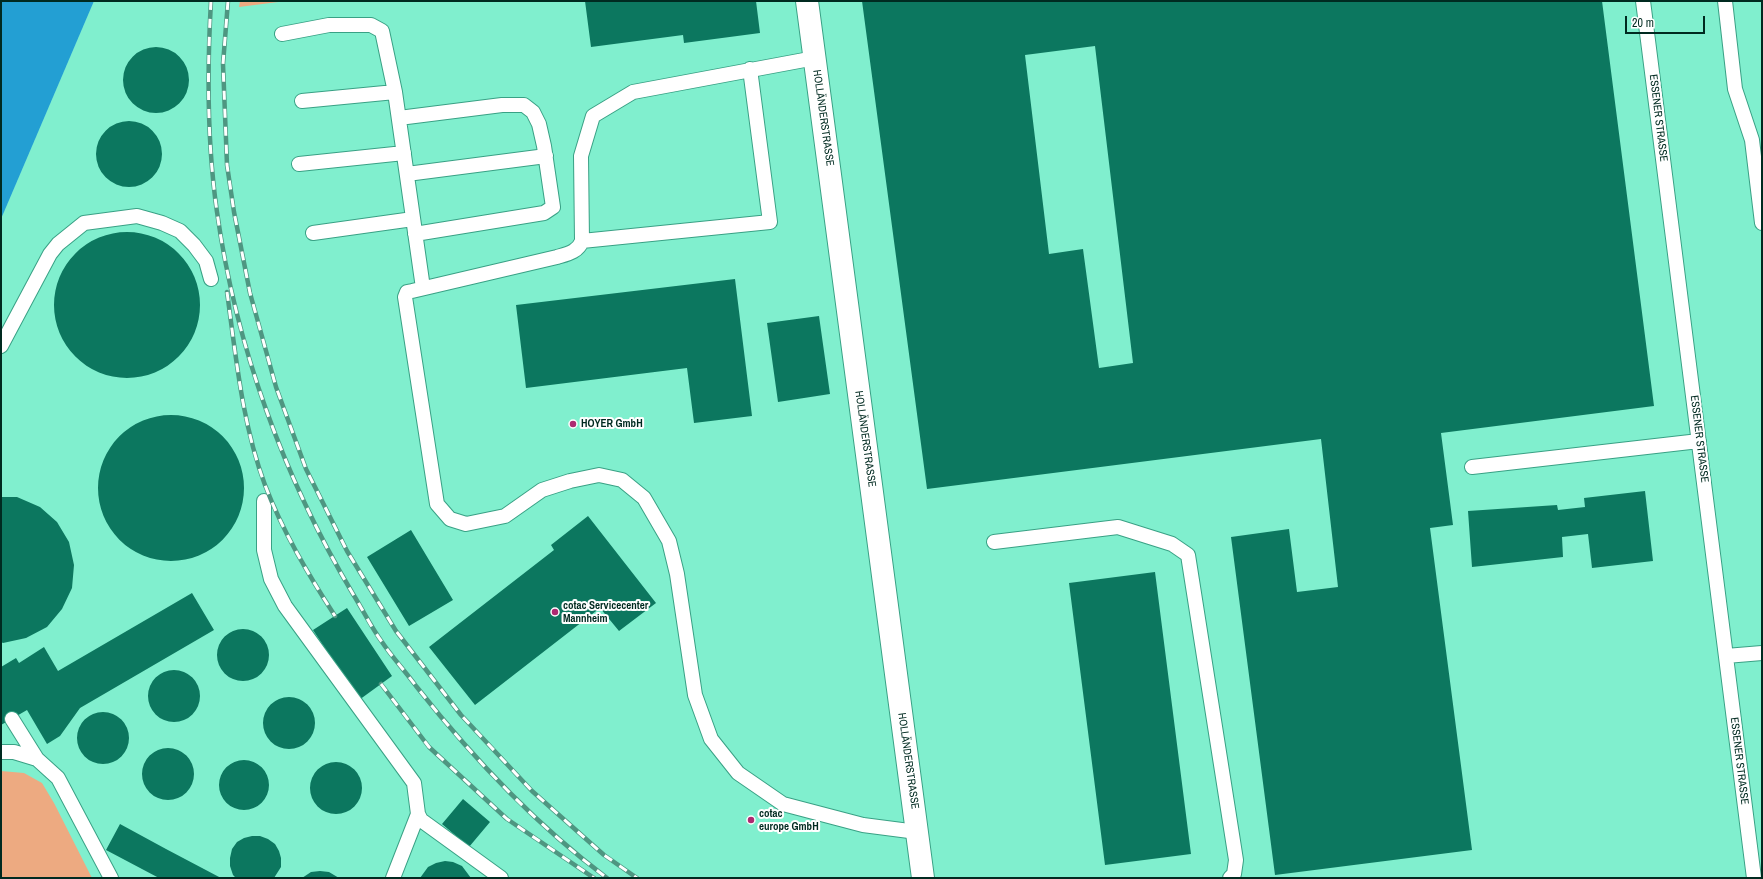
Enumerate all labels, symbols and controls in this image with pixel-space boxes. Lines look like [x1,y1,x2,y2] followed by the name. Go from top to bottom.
[1627,8,1707,34] scale bar
[1632,15,1654,31] text: 20 m
[810,69,836,167] street label: HOLLÄNDERSTRASSE
[1646,74,1670,162] street label: ESSENER STRASSE
[852,390,878,488] street label: HOLLÄNDERSTRASSE
[1687,395,1711,483] street label: ESSENER STRASSE
[581,417,643,431] place label: HOYER GmbH
[568,419,578,429] marker: HOYER GmbH
[563,599,648,625] place label: cotac Servicecenter Mannheim
[550,607,560,617] marker: cotac Servicecenter Mannheim
[895,712,921,810] street label: HOLLÄNDERSTRASSE
[1727,717,1751,805] street label: ESSENER STRASSE
[759,807,819,833] place label: cotac europe GmbH
[746,815,756,825] marker: cotac europe GmbH

